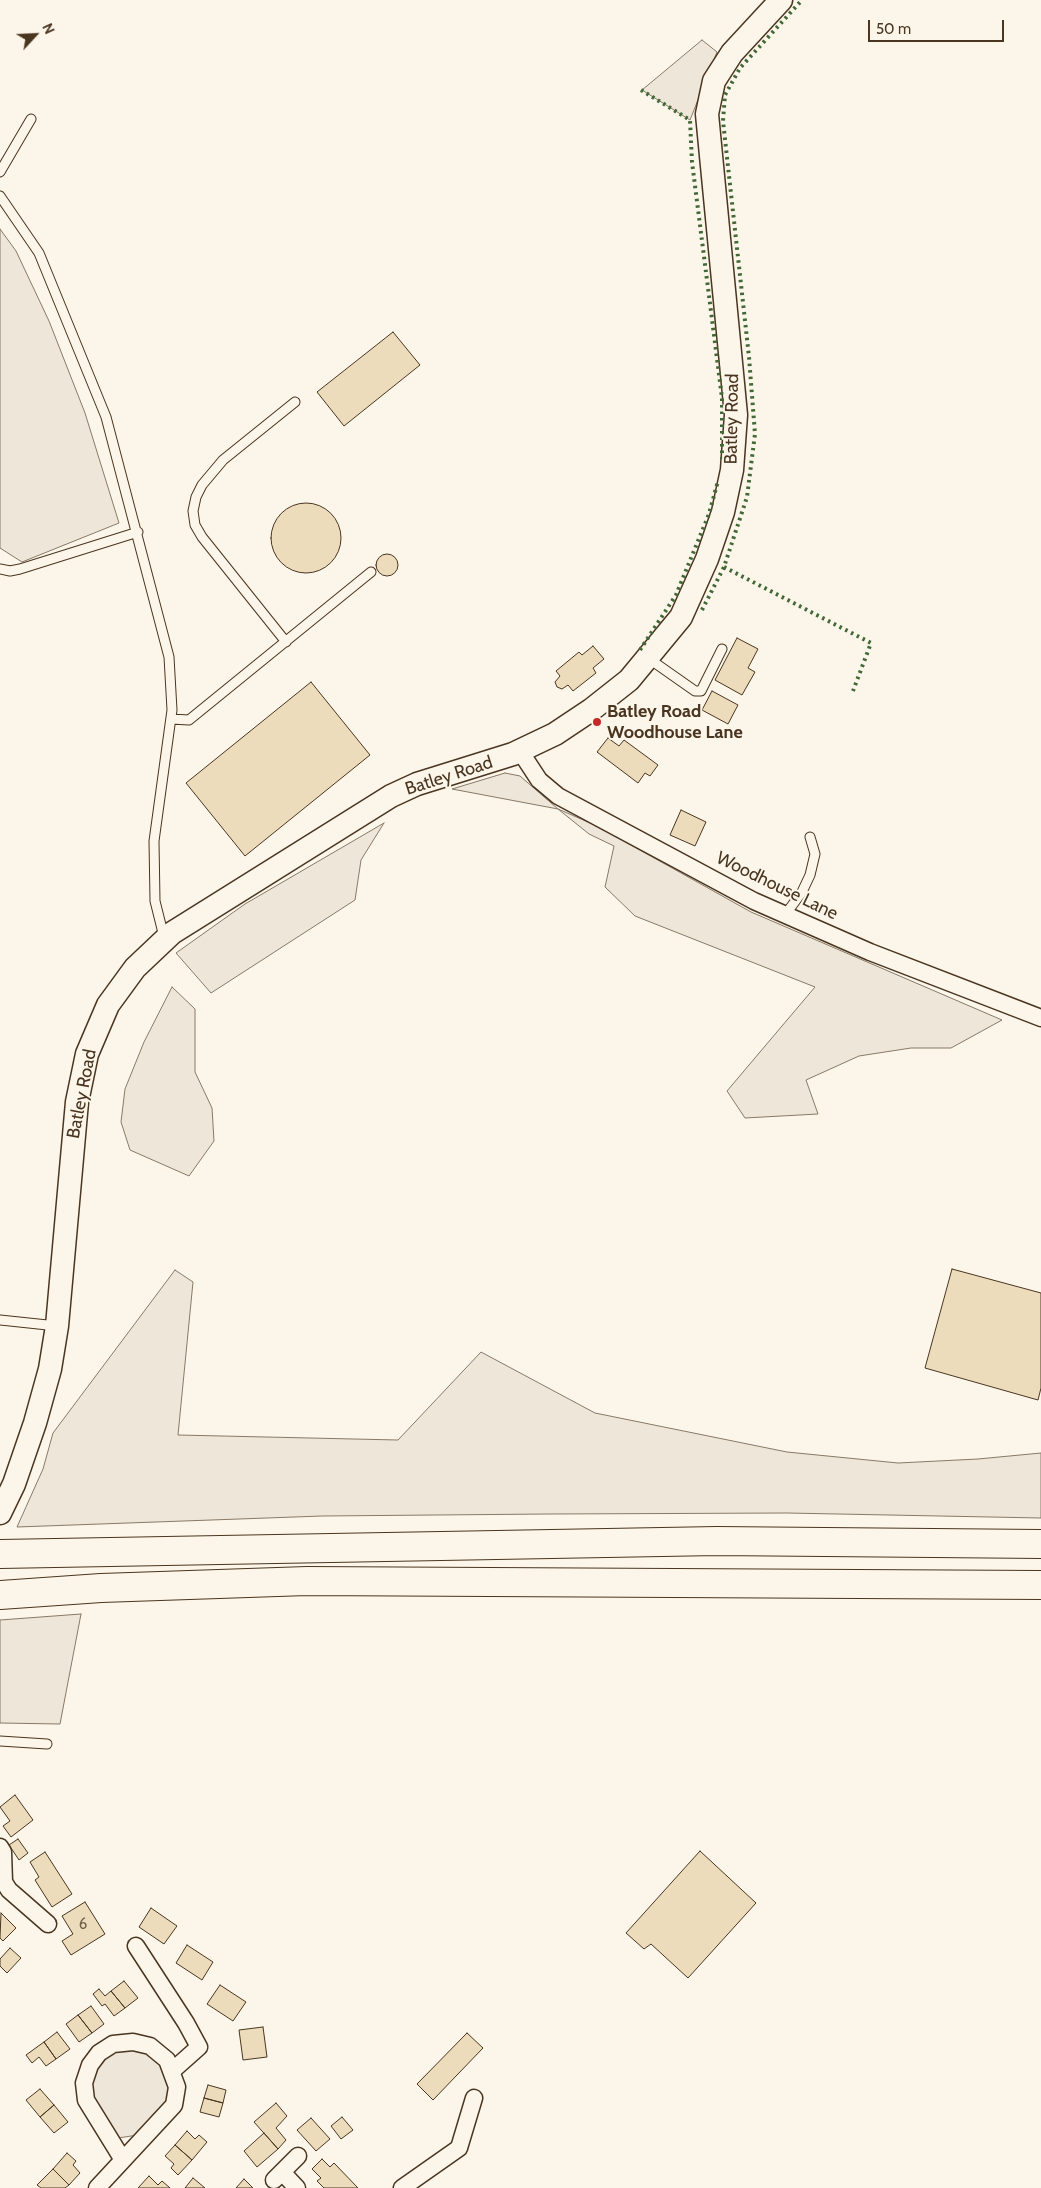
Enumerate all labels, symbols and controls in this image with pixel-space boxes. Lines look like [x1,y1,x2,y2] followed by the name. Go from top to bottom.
[10,10,60,60] north arrow
[871,10,1007,42] scale bar
[38,20,59,37] text: N
[876,20,911,38] text: 50 m
[720,373,744,465] street label: Batley Road
[607,701,743,744] place label: Batley Road Woodhouse Lane
[591,716,603,728] marker: Batley Road Woodhouse Lane
[403,752,495,800] street label: Batley Road
[713,847,841,925] street label: Woodhouse Lane
[63,1047,101,1141] street label: Batley Road
[79,1916,87,1934] house number: 6

